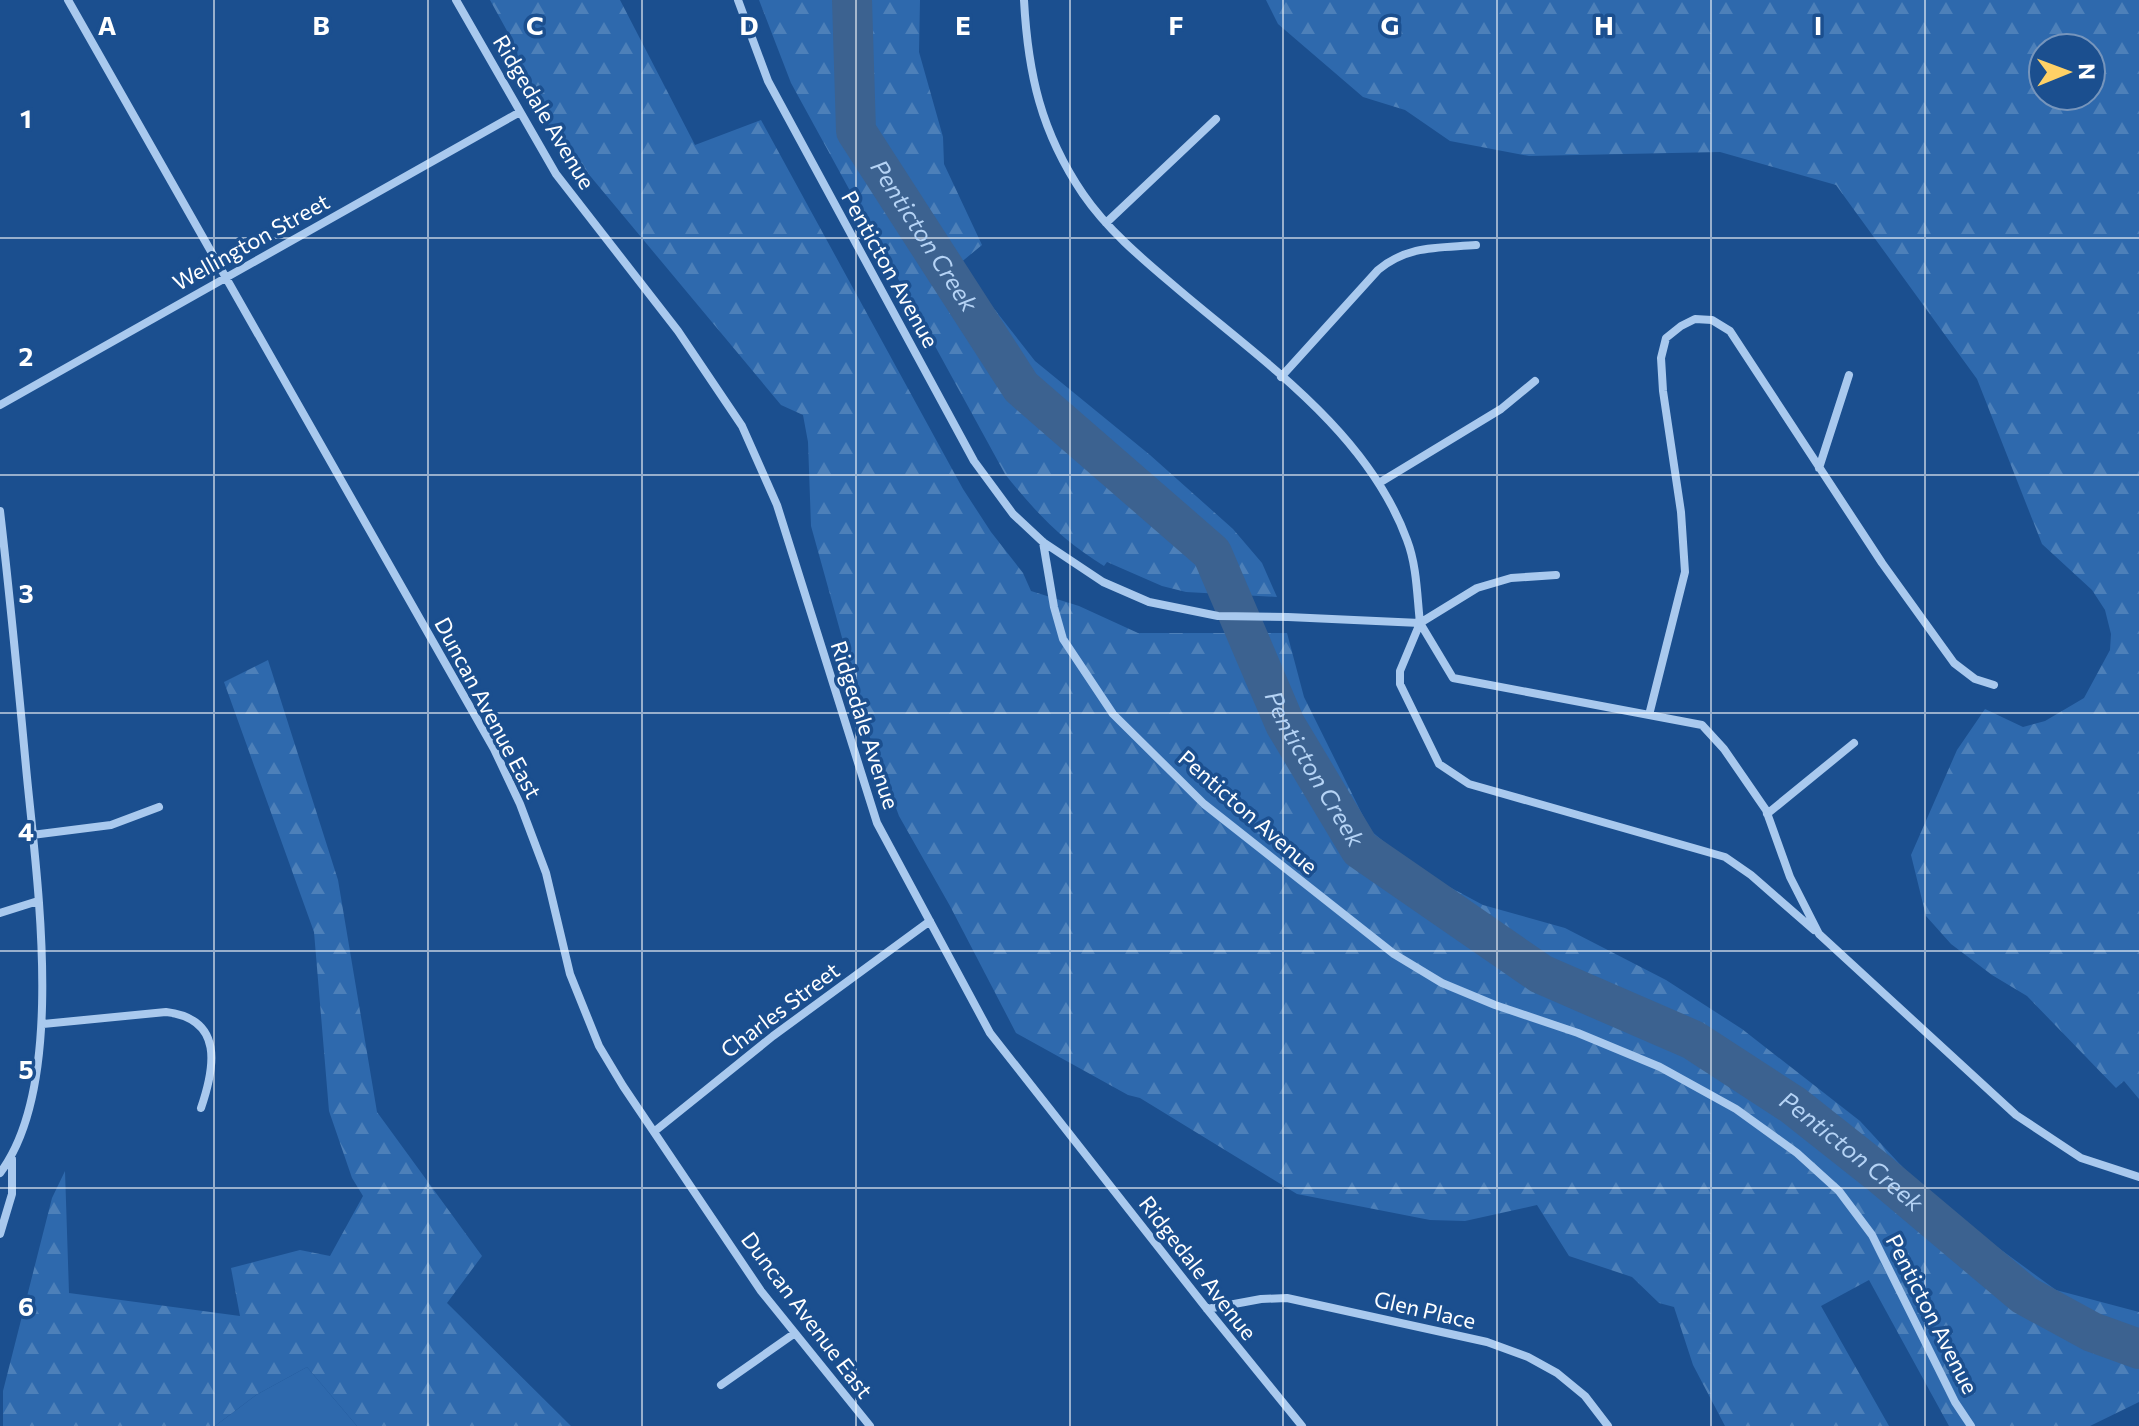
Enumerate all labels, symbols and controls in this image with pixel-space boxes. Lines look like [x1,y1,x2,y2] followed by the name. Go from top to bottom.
[98,9,117,40] text: A
[312,9,330,40] text: B
[526,9,544,40] text: C
[739,9,759,40] text: D
[955,9,971,40] text: E
[1168,9,1184,40] text: F
[1381,9,1399,40] text: G
[1594,9,1614,40] text: H
[1814,9,1822,40] text: I
[488,30,601,194] street label: Ridgedale Avenue
[2027,32,2107,112] north arrow
[2074,63,2101,80] text: N
[20,102,32,133] text: 1
[865,154,985,318] water label: Penticton Creek
[836,186,945,352] street label: Penticton Avenue
[168,187,334,296] street label: Wellington Street
[19,340,33,371] text: 2
[18,577,34,608] text: 3
[429,613,548,803] street label: Duncan Avenue East
[826,637,905,812] street label: Ridgedale Avenue
[1260,686,1372,853] water label: Penticton Creek
[1173,744,1323,879] street label: Penticton Avenue
[18,815,34,846] text: 4
[715,956,844,1063] street label: Charles Street
[18,1053,34,1084] text: 5
[1775,1084,1930,1218] water label: Penticton Creek
[1134,1190,1263,1345] street label: Ridgedale Avenue
[736,1226,879,1403] street label: Duncan Avenue East
[1881,1230,1984,1398] street label: Penticton Avenue
[1372,1285,1479,1334] street label: Glen Place
[18,1290,34,1321] text: 6

